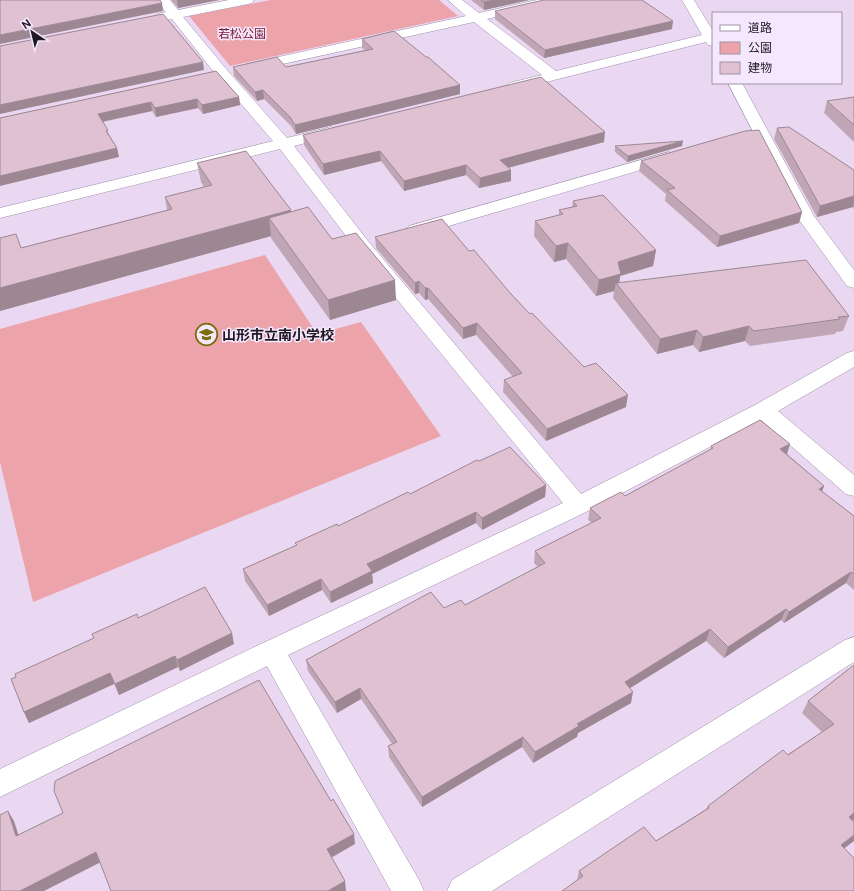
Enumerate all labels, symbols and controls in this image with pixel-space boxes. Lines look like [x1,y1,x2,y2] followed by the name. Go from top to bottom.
[12,12,52,52] north arrow
[712,12,842,84] legend
[19,16,34,32] text: N
[748,20,772,36] text: 道路
[218,26,266,42] park label: 若松公園
[748,40,772,56] text: 公園
[748,60,772,76] text: 建物
[194,322,220,348] school or university icon: 山形市立南小学校
[222,326,334,344] place label: 山形市立南小学校

